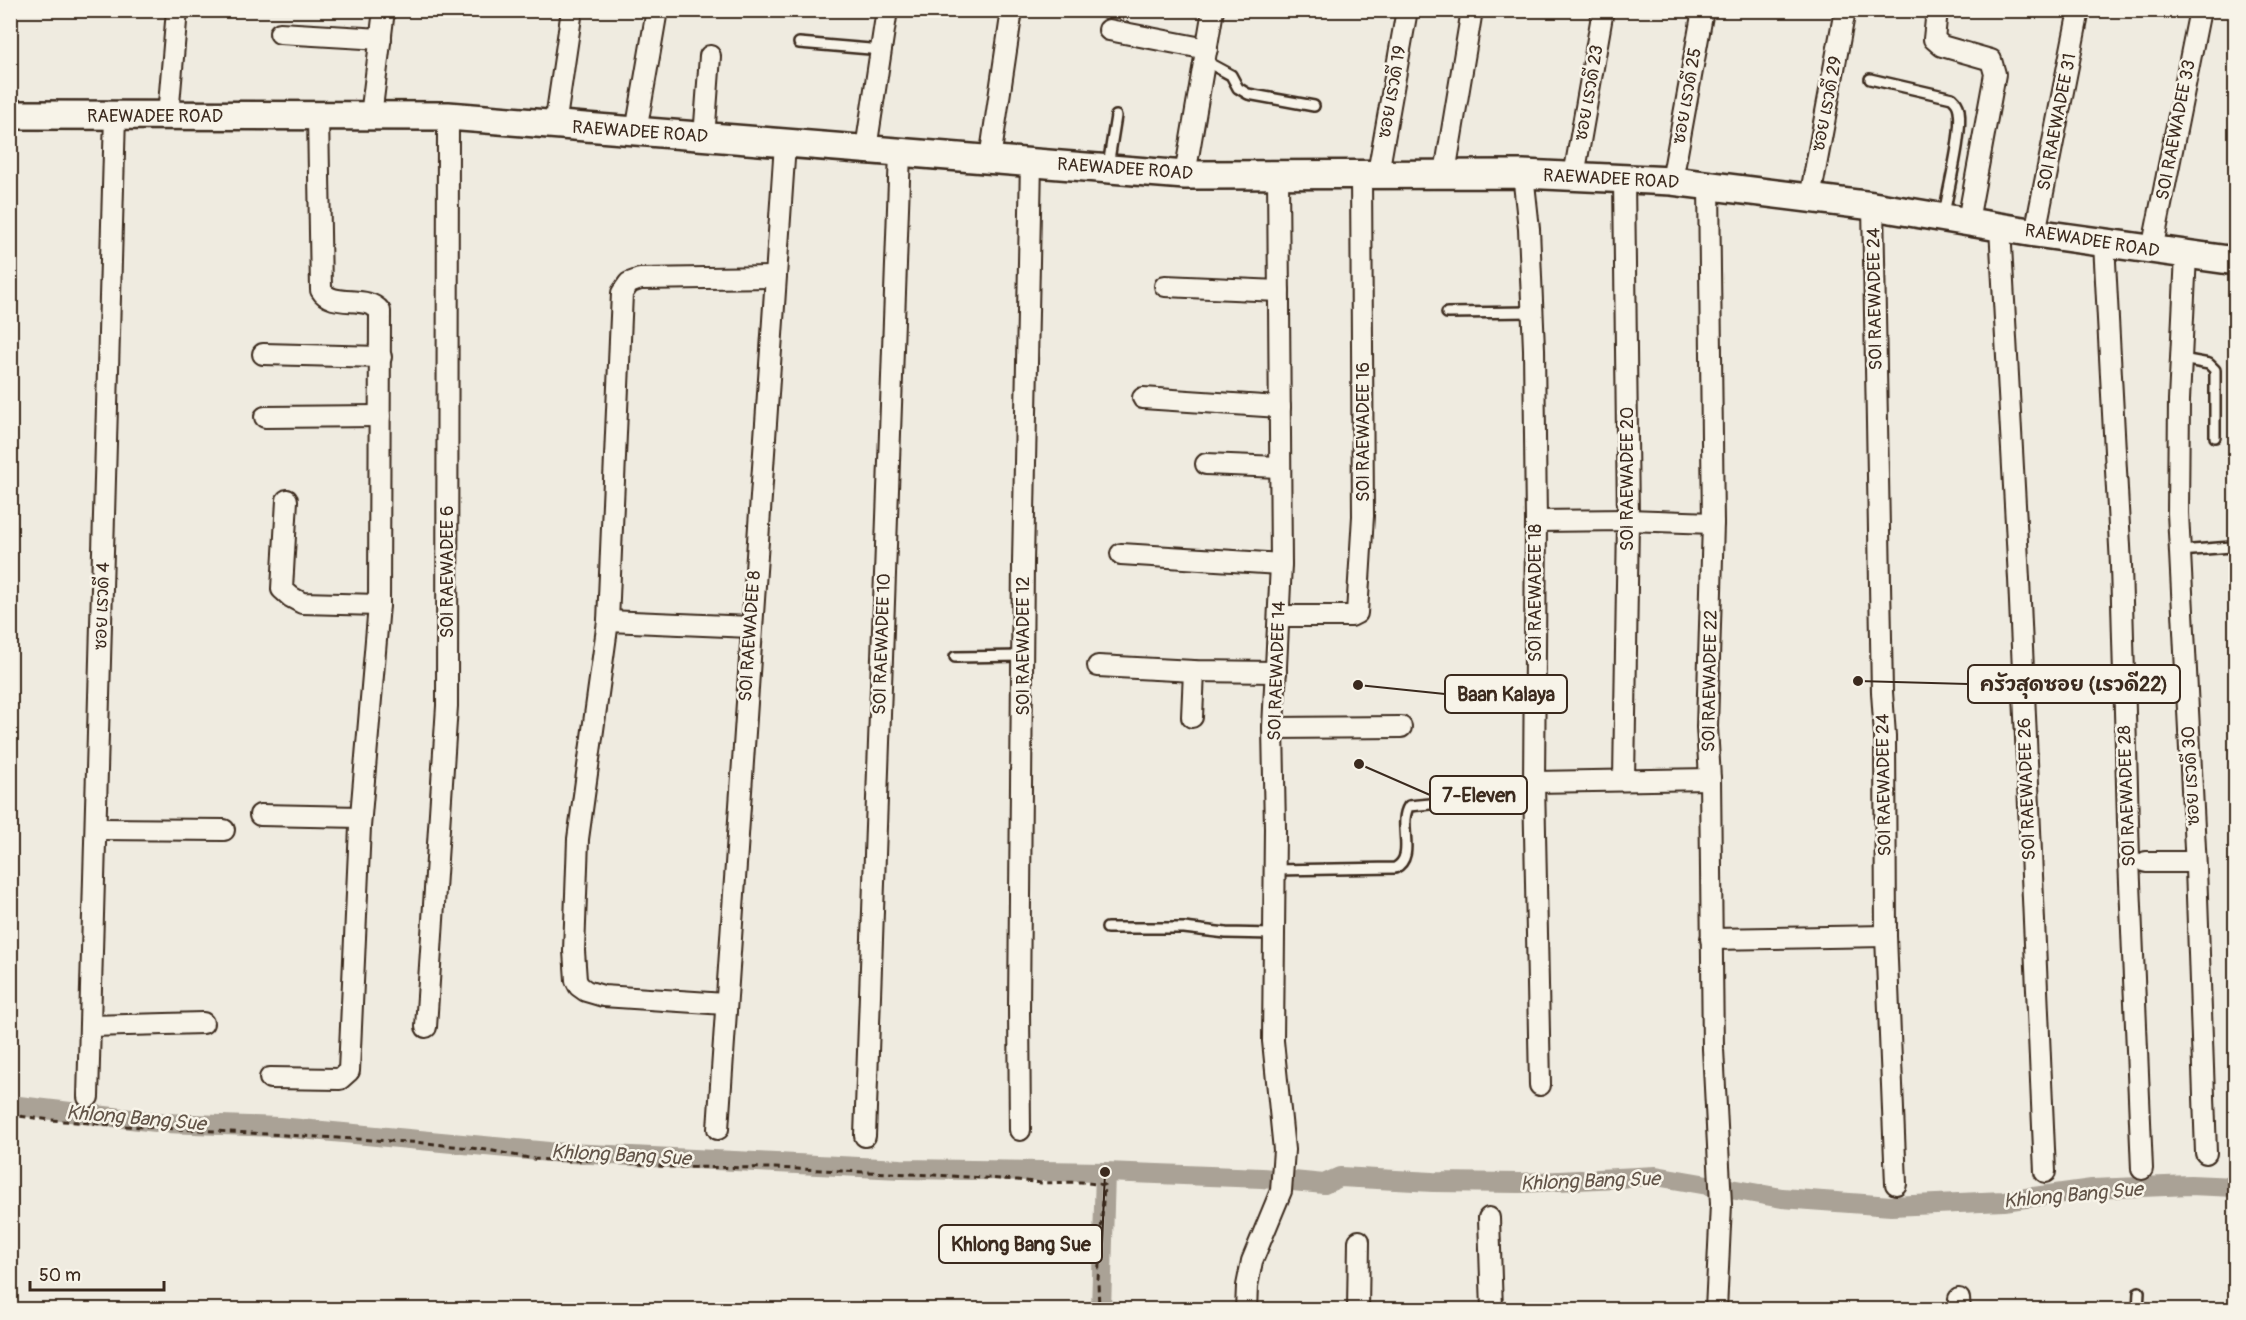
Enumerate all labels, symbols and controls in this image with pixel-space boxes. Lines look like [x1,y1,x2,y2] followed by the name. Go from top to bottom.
[1568,43,1609,143] street label: ซอย เรวดี 23
[1372,44,1411,140] street label: ซอย เรวดี 19
[1666,46,1707,146] street label: ซอย เรวดี 25
[2032,51,2082,193] street label: SOI RAEWADEE 31
[1805,54,1848,154] street label: ซอย เรวดี 29
[2151,58,2201,202] street label: SOI RAEWADEE 33
[87,105,223,128] street label: RAEWADEE ROAD
[571,116,709,148] street label: RAEWADEE ROAD
[1056,153,1194,185] street label: RAEWADEE ROAD
[1542,164,1680,194] street label: RAEWADEE ROAD
[2023,219,2161,263] street label: RAEWADEE ROAD
[1862,227,1888,371] street label: SOI RAEWADEE 24
[1352,362,1375,502] street label: SOI RAEWADEE 16
[1616,407,1639,551] street label: SOI RAEWADEE 20
[436,506,459,638] street label: SOI RAEWADEE 6
[1524,524,1547,662] street label: SOI RAEWADEE 18
[88,561,115,650] street label: ซอย เรวดี 4
[734,570,766,702] street label: SOI RAEWADEE 8
[868,573,896,715] street label: SOI RAEWADEE 10
[1012,576,1035,716] street label: SOI RAEWADEE 12
[1263,600,1291,741] street label: SOI RAEWADEE 14
[1697,610,1723,752] street label: SOI RAEWADEE 22
[1968,665,2180,703] callout: ครัวสุดซอย (เรวดี22)
[1980,671,2168,699] text: ครัวสุดซอย (เรวดี22)
[1445,675,1567,713] callout: Baan Kalaya
[1457,682,1555,707] text: Baan Kalaya
[1871,713,1897,857] street label: SOI RAEWADEE 24
[2013,717,2041,861] street label: SOI RAEWADEE 26
[2113,725,2141,867] street label: SOI RAEWADEE 28
[2176,726,2205,827] street label: ซอย เรวดี 30
[1430,776,1527,814] callout: 7-Eleven
[1442,783,1516,808] text: 7-Eleven
[65,1099,209,1137] water label: Khlong Bang Sue
[551,1139,694,1171] water label: Khlong Bang Sue
[1520,1166,1662,1196] water label: Khlong Bang Sue
[2002,1176,2146,1214] water label: Khlong Bang Sue
[939,1225,1102,1263] callout: Khlong Bang Sue
[951,1232,1092,1257] text: Khlong Bang Sue
[30,1254,164,1292] scale bar
[39,1264,81,1287] text: 50 m

